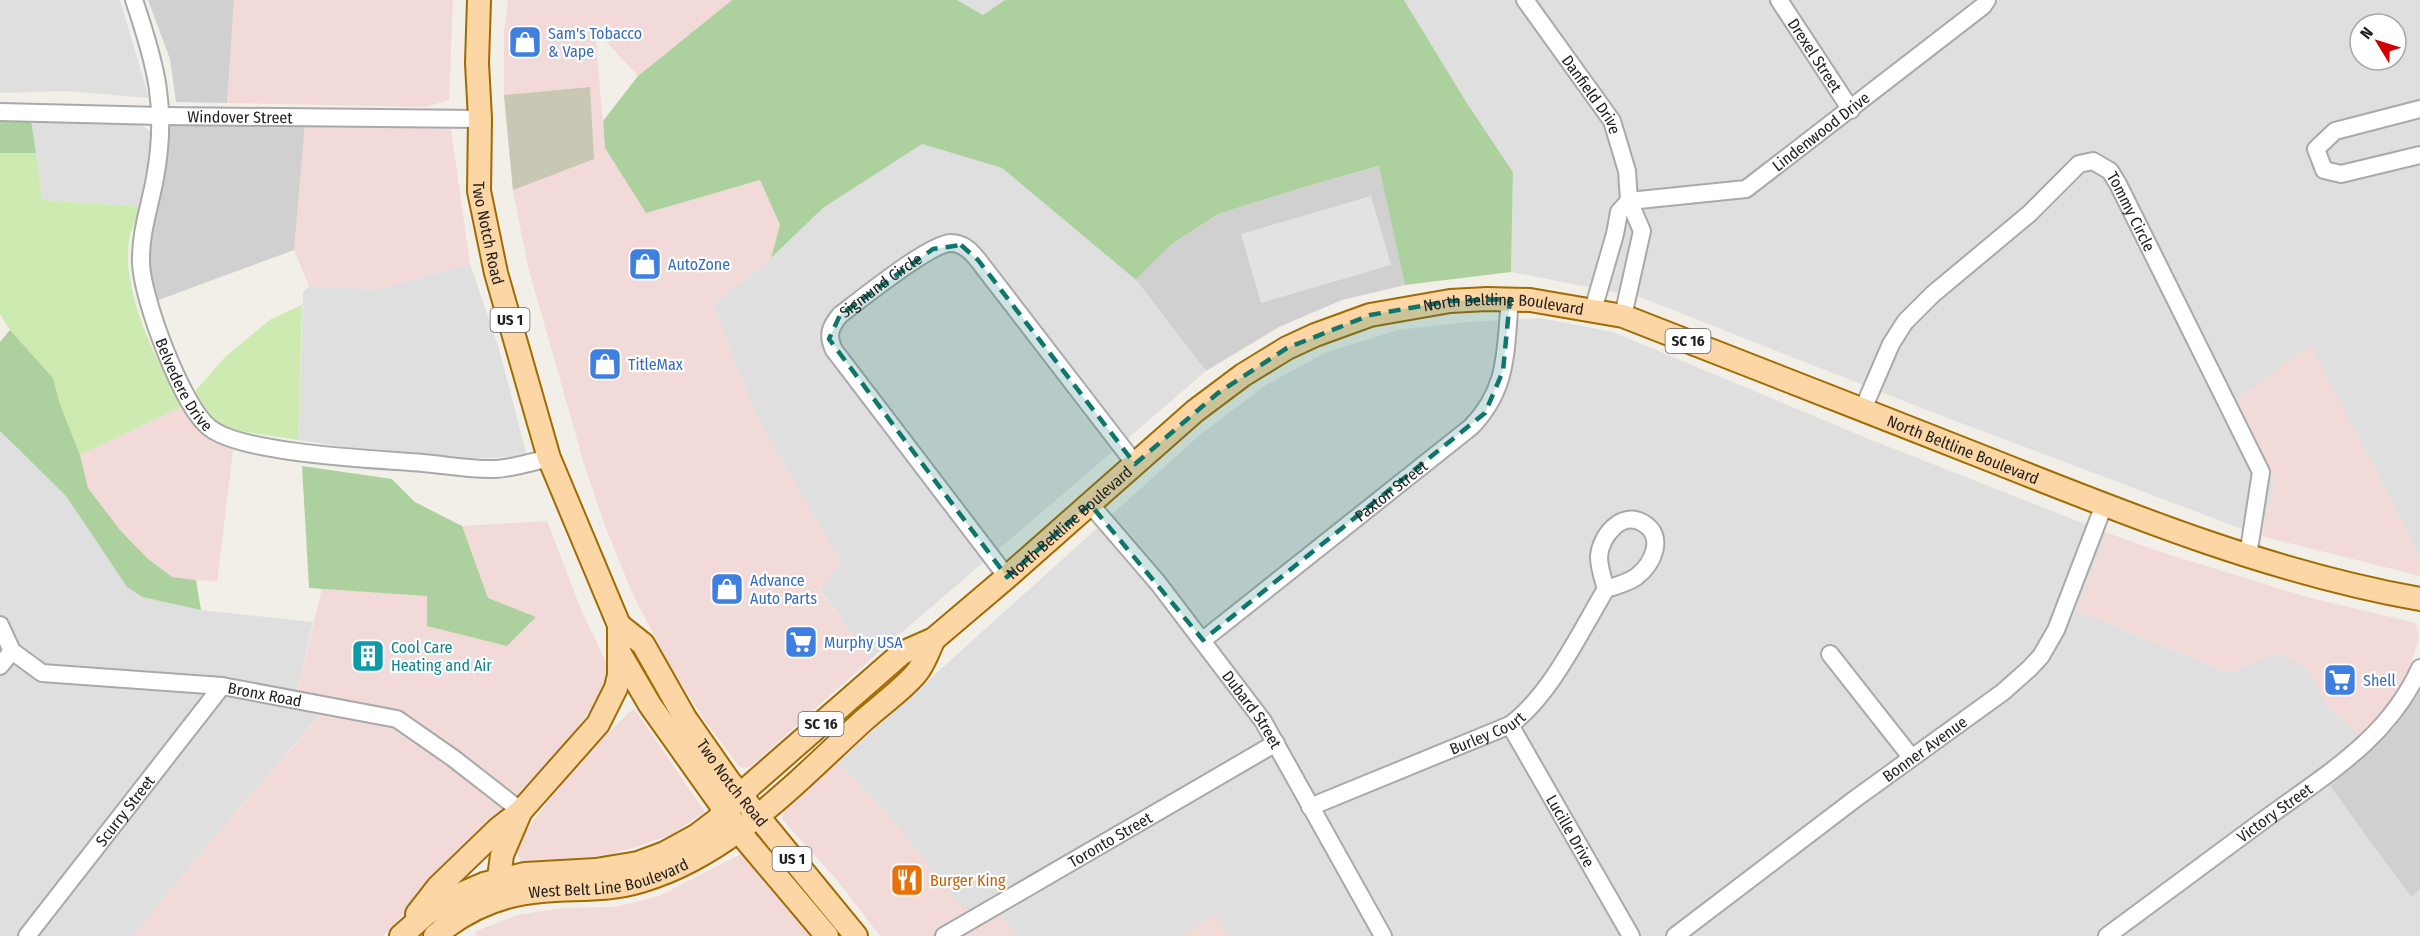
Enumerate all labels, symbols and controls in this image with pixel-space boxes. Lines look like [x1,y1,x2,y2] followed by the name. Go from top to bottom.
[2348,12,2408,72] north arrow
[1784,15,1847,96] street label: Drexel Street
[2356,23,2377,43] text: N
[507,24,543,60] shop icon: Sam's Tobacco & Vape
[548,24,642,61] place label: Sam's Tobacco & Vape
[1558,51,1625,136] street label: Danfield Drive
[1768,88,1873,175] street label: Lindenwood Drive
[187,107,293,127] street label: Windover Street
[2103,168,2159,254] street label: Tommy Circle
[469,181,508,287] street label: Two Notch Road
[627,246,663,282] shop icon: AutoZone
[836,248,925,322] street label: Sigmund Circle
[668,255,730,274] place label: AutoZone
[1422,289,1585,319] street label: North Beltline Boulevard
[490,308,530,332] road number: US 1
[1666,329,1710,353] road number: SC 16
[152,335,217,435] street label: Belvedere Drive
[587,346,623,382] shop icon: TitleMax
[628,355,683,374] place label: TitleMax
[1884,411,2042,488] street label: North Beltline Boulevard
[1351,456,1432,525] street label: Paxton Street
[1002,462,1136,583] street label: North Beltline Boulevard
[709,571,745,607] shop icon: Advance Auto Parts
[750,571,817,608] place label: Advance Auto Parts
[783,624,819,660] supermarket icon: Murphy USA
[824,633,903,652] place label: Murphy USA
[350,638,386,674] building icon: Cool Care Heating and Air
[391,638,492,675] place label: Cool Care Heating and Air
[2322,662,2358,698] supermarket icon: Shell
[1218,667,1286,752] street label: Dubard Street
[2363,671,2396,690] place label: Shell
[226,678,303,710] street label: Bronx Road
[1447,707,1529,758] street label: Burley Court
[798,712,844,736] road number: SC 16
[1879,712,1970,786] street label: Bonner Avenue
[693,735,772,830] street label: Two Notch Road
[91,771,159,850] street label: Scurry Street
[2233,779,2316,846] street label: Victory Street
[1543,791,1599,870] street label: Lucille Drive
[1065,807,1156,871] street label: Toronto Street
[772,847,812,871] road number: US 1
[528,854,691,902] street label: West Belt Line Boulevard
[889,862,925,898] restaurant icon: Burger King
[930,871,1006,890] place label: Burger King

